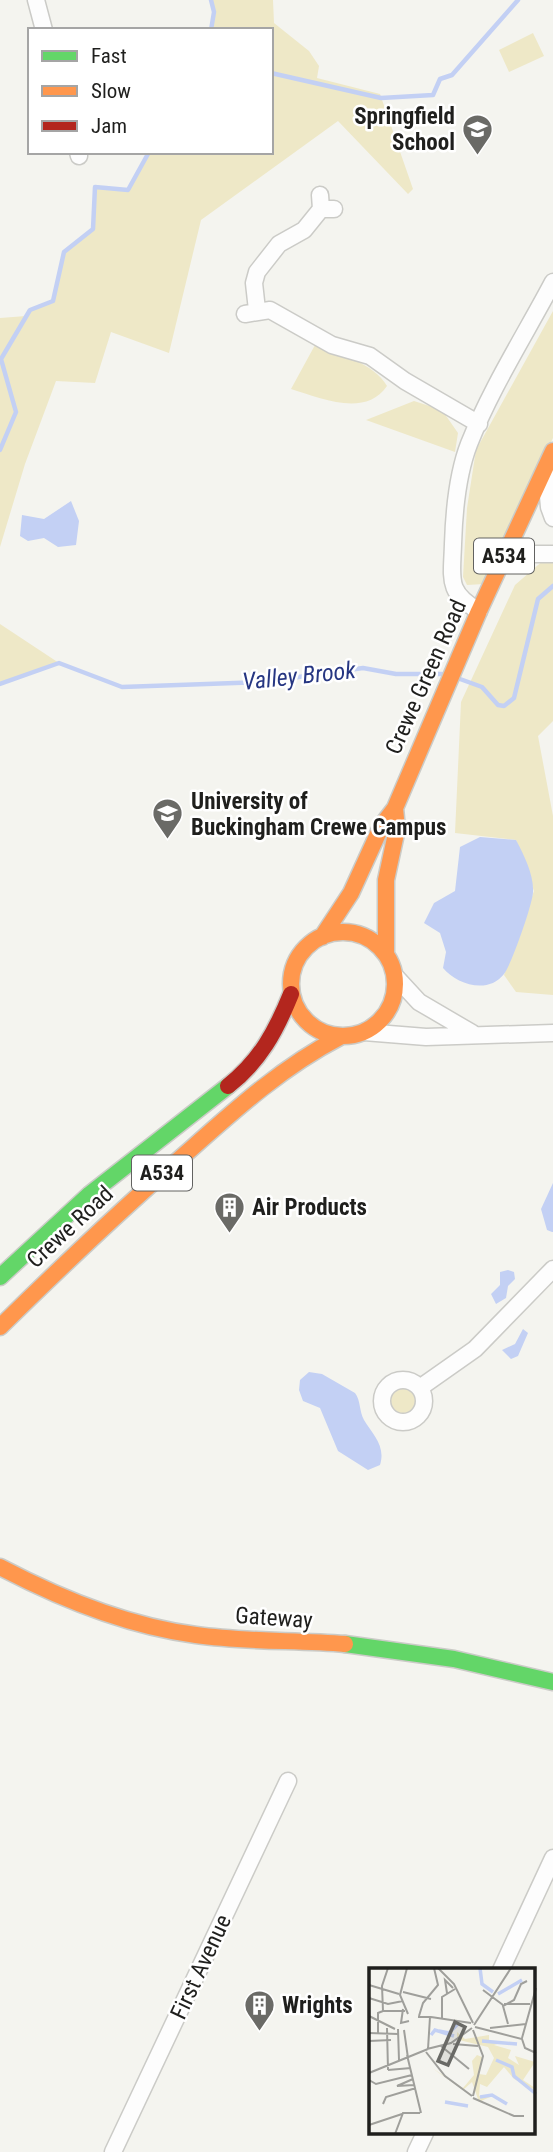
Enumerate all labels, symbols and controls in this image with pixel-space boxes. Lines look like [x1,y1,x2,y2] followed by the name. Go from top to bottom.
[28,28,273,154] legend
[91,44,127,68] text: Fast
[91,79,131,103] text: Slow
[354,103,455,156] place label: Springfield School
[461,112,495,156] school or university icon: Springfield School
[91,114,127,138] text: Jam
[474,538,534,574] road number: A534
[380,596,472,758] street label: Crewe Green Road
[241,656,358,696] water label: Valley Brook
[191,788,447,841] place label: University of Buckingham Crewe Campus
[151,797,185,841] school or university icon: University of Buckingham Crewe Campus
[132,1156,192,1190] road number: A534
[21,1180,119,1274] street label: Crewe Road
[212,1190,246,1234] building icon: Air Products
[252,1194,367,1221] place label: Air Products
[234,1602,314,1634] street label: Gateway
[165,1910,237,2024] street label: First Avenue
[369,1968,536,2134] inset map
[242,1988,276,2032] building icon: Wrights
[282,1992,353,2019] place label: Wrights

